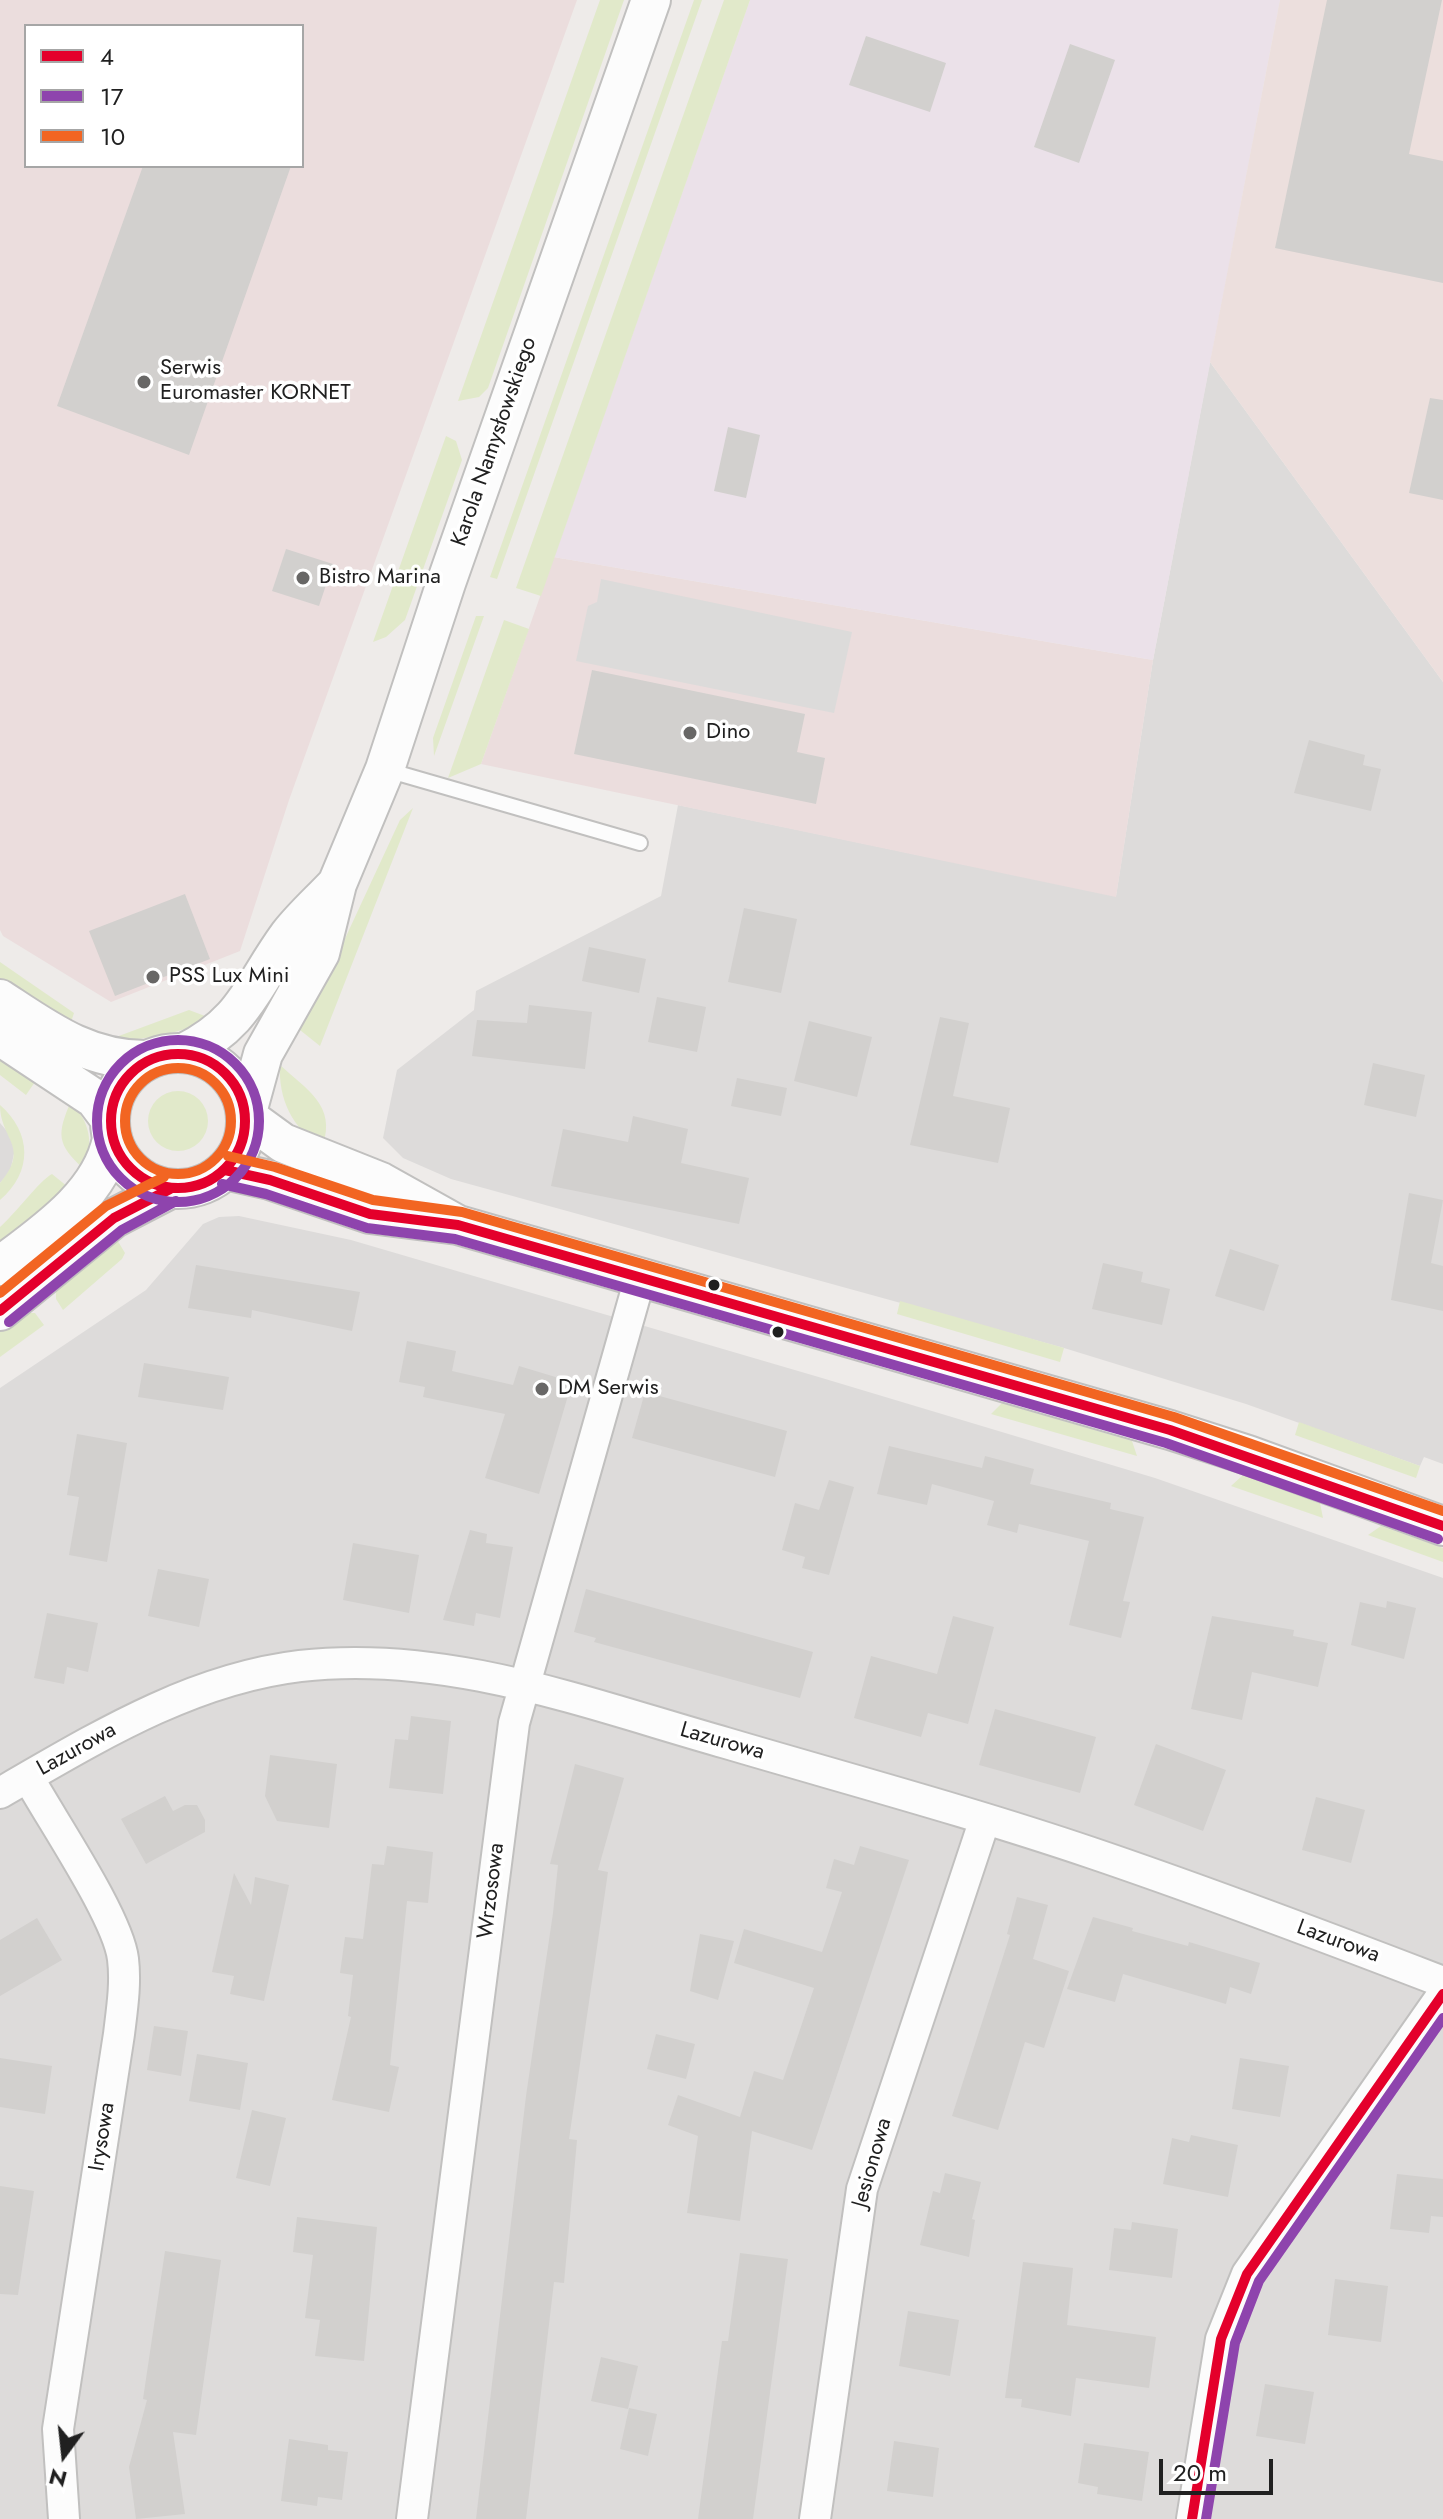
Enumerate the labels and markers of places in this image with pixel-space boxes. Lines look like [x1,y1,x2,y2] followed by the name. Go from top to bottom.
[160,356,351,408] place label: Serwis Euromaster KORNET
[135,373,153,391] marker: Serwis Euromaster KORNET
[319,565,441,591] place label: Bistro Marina
[294,569,312,587] marker: Bistro Marina
[706,720,750,746] place label: Dino
[681,724,699,742] marker: Dino
[169,964,289,990] place label: PSS Lux Mini
[144,968,162,986] marker: PSS Lux Mini
[706,1277,722,1293] unlabelled marker
[770,1324,786,1340] unlabelled marker
[558,1376,659,1402] place label: DM Serwis
[533,1380,551,1398] marker: DM Serwis

